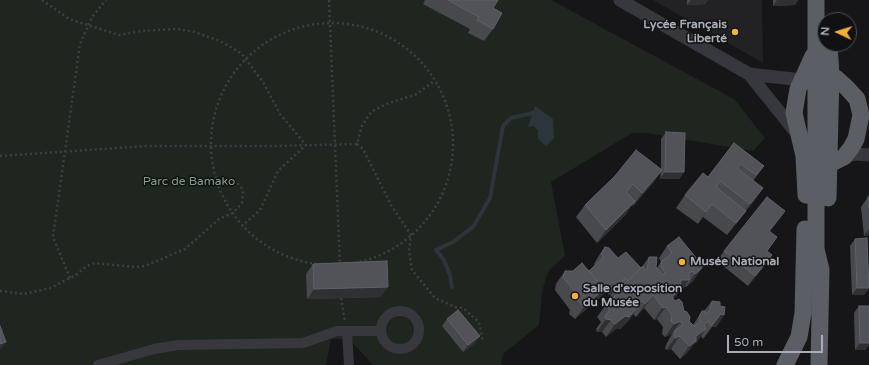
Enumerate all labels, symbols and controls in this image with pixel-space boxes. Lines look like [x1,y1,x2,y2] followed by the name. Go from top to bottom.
[817,12,857,52] north arrow
[643,18,727,46] place label: Lycée Français Liberté
[819,26,832,36] text: N
[730,27,740,37] marker: Lycée Français Liberté
[143,175,235,189] park label: Parc de Bamako
[690,255,779,269] place label: Musée National
[677,257,687,267] marker: Musée National
[583,282,682,310] place label: Salle d'exposition du Musée
[570,291,580,301] marker: Salle d'exposition du Musée
[729,327,825,353] scale bar
[734,335,763,349] text: 50 m

